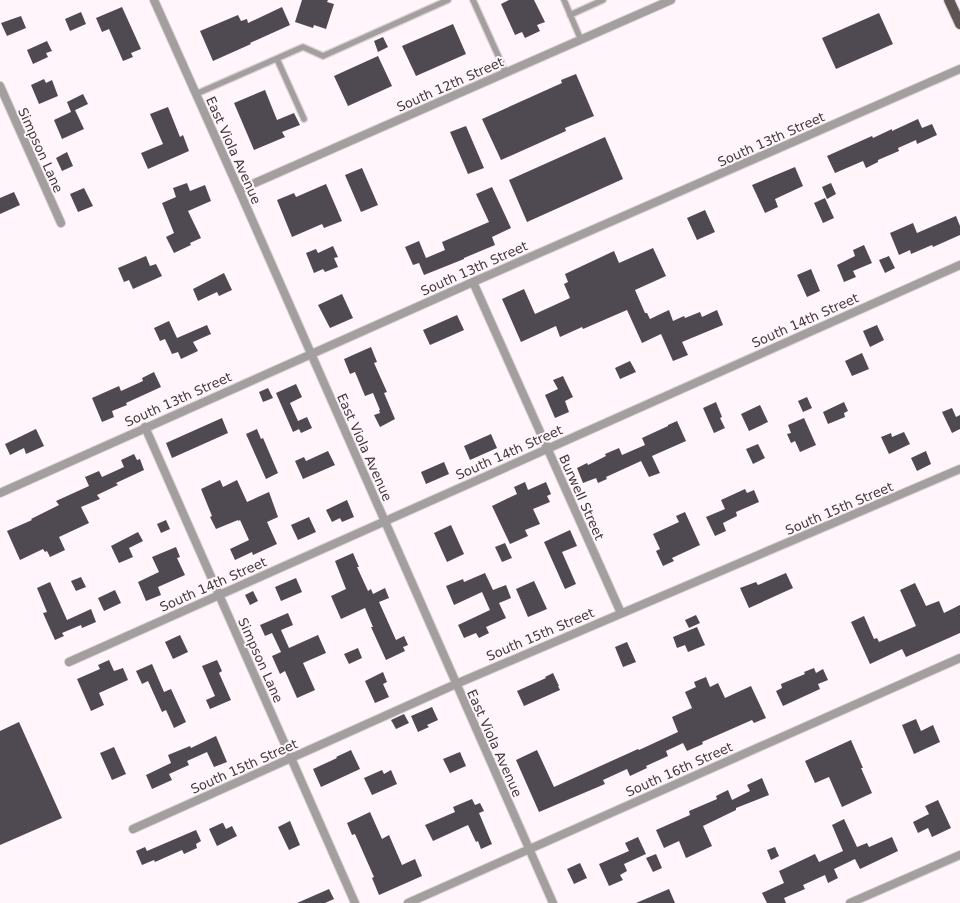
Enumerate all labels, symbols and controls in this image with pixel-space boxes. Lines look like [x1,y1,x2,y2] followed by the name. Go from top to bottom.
[394,54,506,115] street label: South 12th Street
[203,94,264,206] street label: East Viola Avenue
[15,105,66,195] street label: Simpson Lane
[715,109,827,170] street label: South 13th Street
[418,238,530,299] street label: South 13th Street
[749,290,861,351] street label: South 14th Street
[122,369,234,430] street label: South 13th Street
[334,391,395,503] street label: East Viola Avenue
[453,422,565,483] street label: South 14th Street
[556,452,607,542] street label: Burwell Street
[783,479,895,538] street label: South 15th Street
[157,554,269,615] street label: South 14th Street
[484,605,596,664] street label: South 15th Street
[235,615,286,705] street label: Simpson Lane
[464,687,525,799] street label: East Viola Avenue
[188,736,300,797] street label: South 15th Street
[623,739,735,800] street label: South 16th Street

